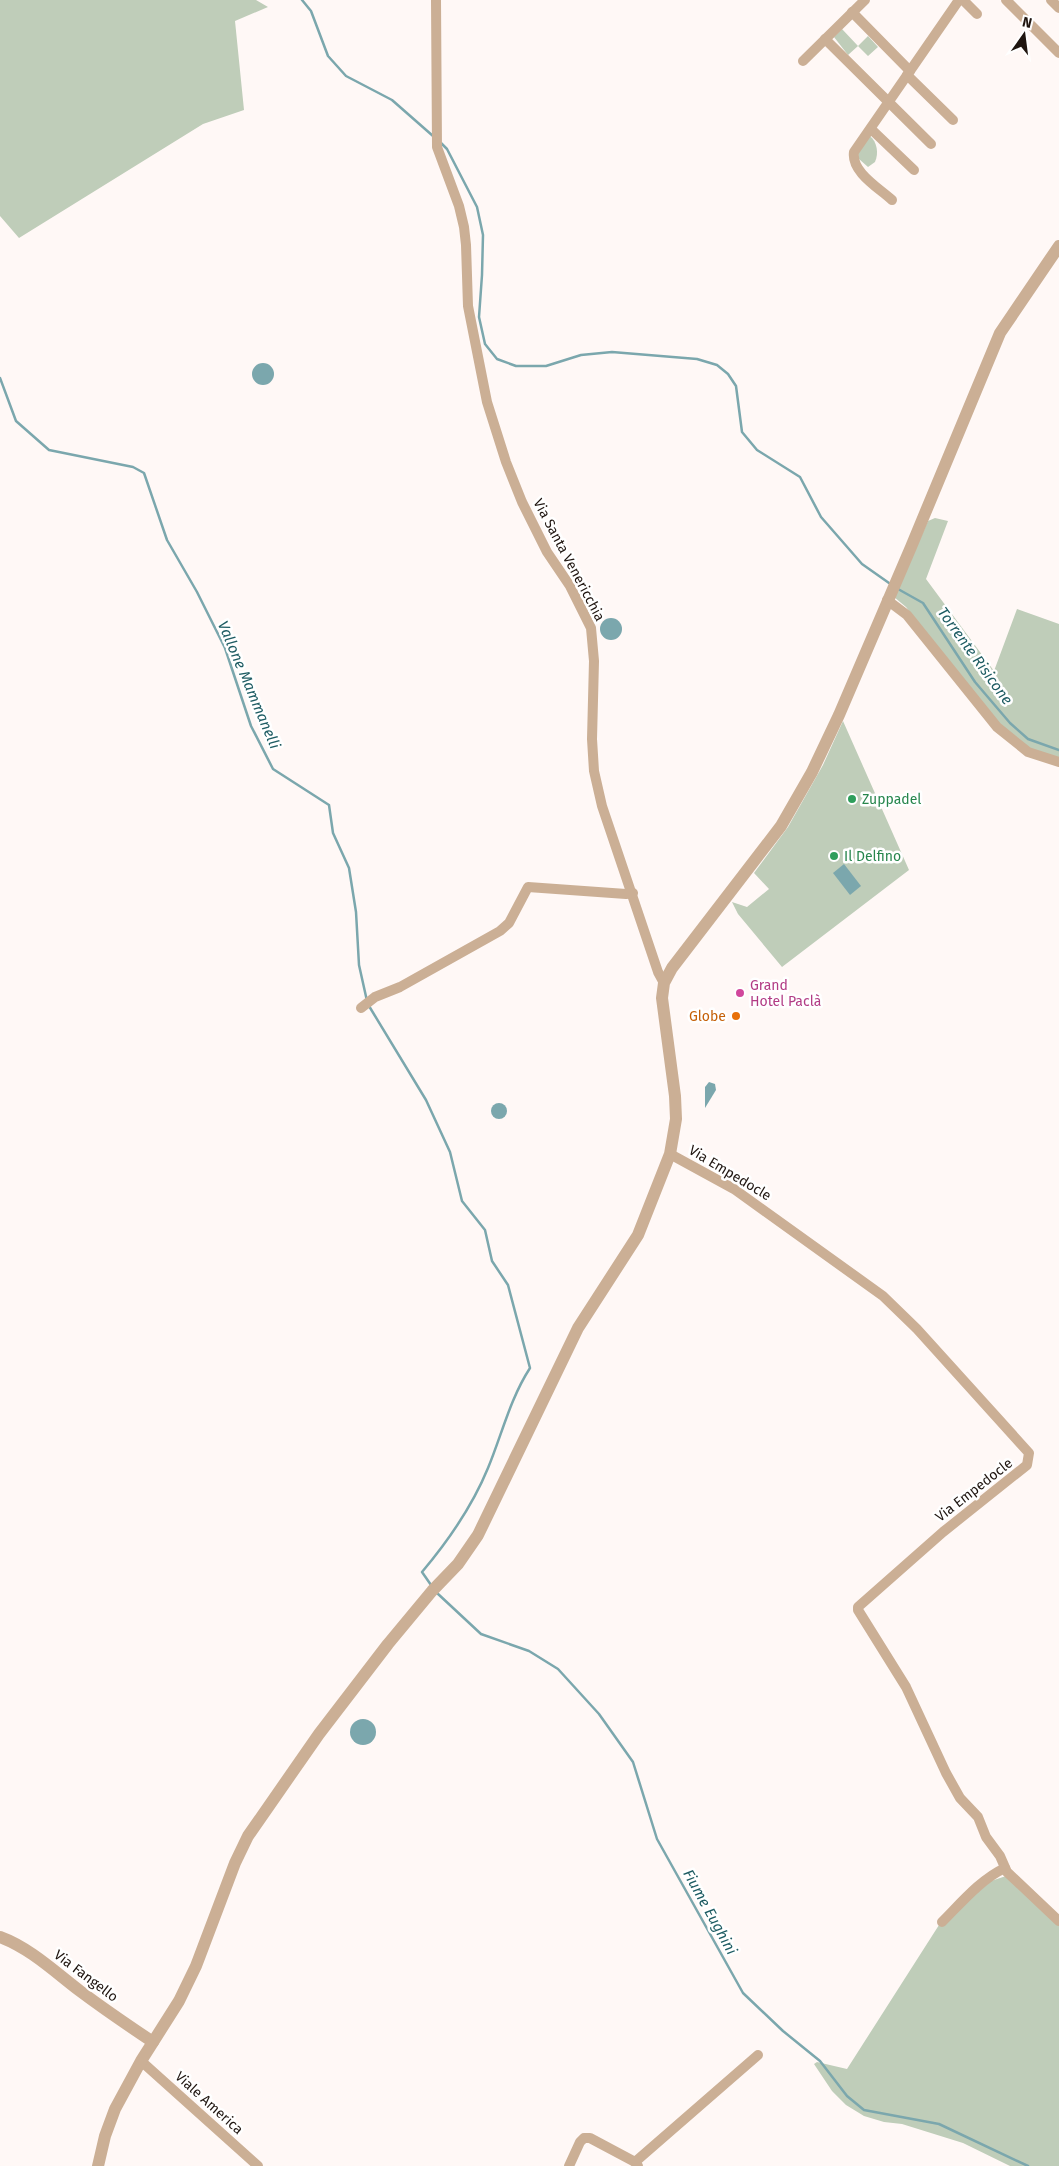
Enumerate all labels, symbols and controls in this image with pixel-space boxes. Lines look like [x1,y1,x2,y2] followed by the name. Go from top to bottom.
[999,10,1049,60] north arrow
[1020,13,1034,32] text: N
[530,496,608,624] street label: Via Santa Venericchia
[934,604,1016,708] water label: Torrente Risicone
[214,618,284,752] water label: Vallone Mammanelli
[862,791,921,808] place label: Zuppadel
[846,793,858,805] marker: Zuppadel
[844,848,901,865] place label: Il Delfino
[828,850,840,862] marker: Il Delfino
[750,977,821,1010] place label: Grand Hotel Paclà
[734,987,746,999] marker: Grand Hotel Paclà
[689,1008,726,1025] place label: Globe
[730,1010,742,1022] marker: Globe
[686,1142,774,1204] street label: Via Empedocle
[932,1455,1016,1525] street label: Via Empedocle
[679,1866,741,1958] water label: Fiume Eughini
[51,1946,121,2006] street label: Via Fangello
[171,2068,247,2138] street label: Viale America

